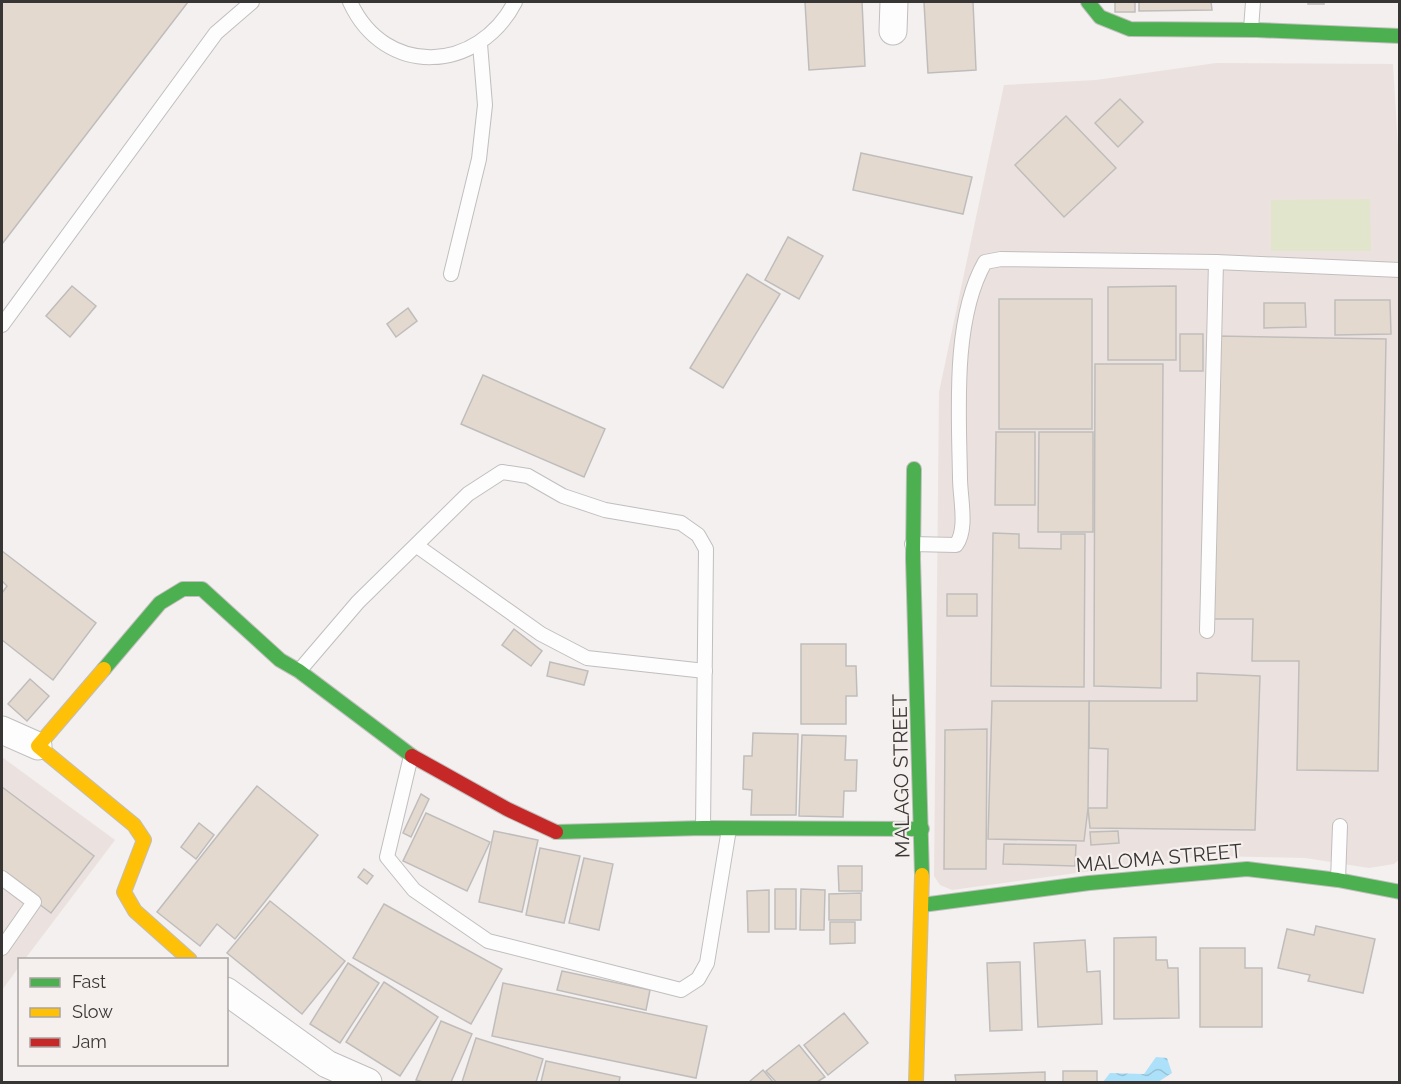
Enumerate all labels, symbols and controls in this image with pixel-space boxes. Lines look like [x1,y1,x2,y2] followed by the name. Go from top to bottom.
[888,694,914,858] street label: MALAGO STREET
[1075,839,1243,877] street label: MALOMA STREET
[18,958,228,1066] legend
[72,971,106,992] text: Fast
[72,1001,113,1022] text: Slow
[72,1031,107,1052] text: Jam

